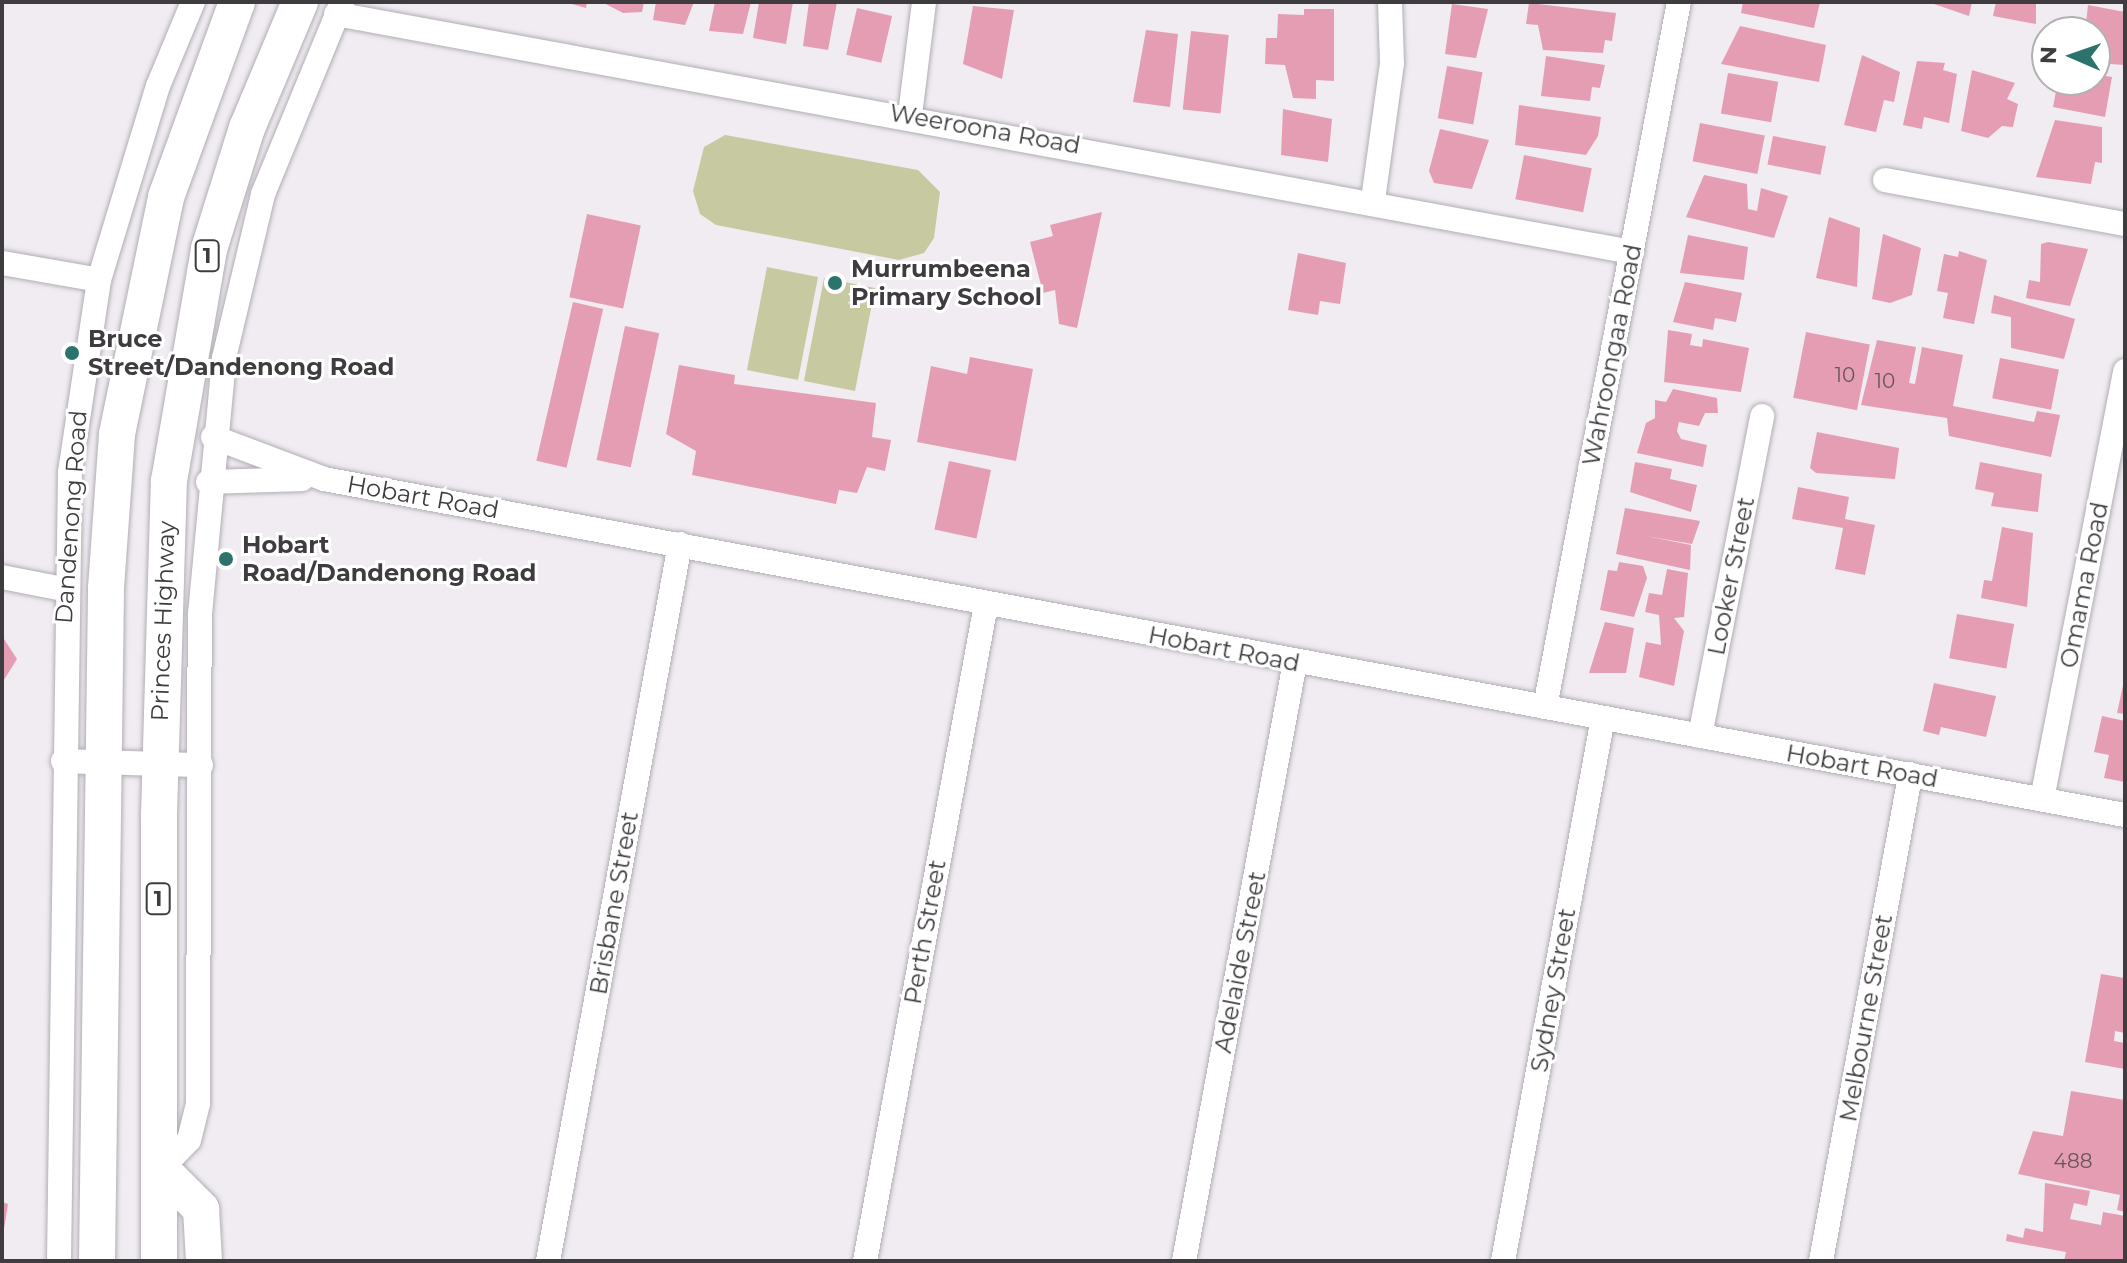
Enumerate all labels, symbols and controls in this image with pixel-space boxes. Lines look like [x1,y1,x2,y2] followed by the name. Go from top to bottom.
[2031,16,2111,96] north arrow
[2035,46,2062,65] text: N
[887,98,1083,160] street label: Weeroona Road
[193,238,221,274] road number: 1
[1576,242,1648,468] street label: Wahroongaa Road
[851,255,1042,311] place label: Murrumbeena Primary School
[826,274,844,292] marker: Murrumbeena Primary School
[88,325,394,381] place label: Bruce Street/Dandenong Road
[63,344,81,362] marker: Bruce Street/Dandenong Road
[1835,363,1855,387] house number: 10
[1875,369,1895,393] house number: 10
[49,409,93,625] street label: Dandenong Road
[345,469,501,525] street label: Hobart Road
[1702,494,1760,658] street label: Looker Street
[2054,500,2114,670] street label: Omama Road
[145,520,181,722] street label: Princes Highway
[242,531,536,587] place label: Hobart Road/Dandenong Road
[217,550,235,568] marker: Hobart Road/Dandenong Road
[1146,620,1302,678] street label: Hobart Road
[1784,738,1940,794] street label: Hobart Road
[584,809,644,997] street label: Brisbane Street
[898,858,952,1006] street label: Perth Street
[1208,869,1272,1055] street label: Adelaide Street
[144,881,172,917] road number: 1
[1524,906,1582,1074] street label: Sydney Street
[1834,912,1898,1124] street label: Melbourne Street
[2054,1149,2092,1173] house number: 488

